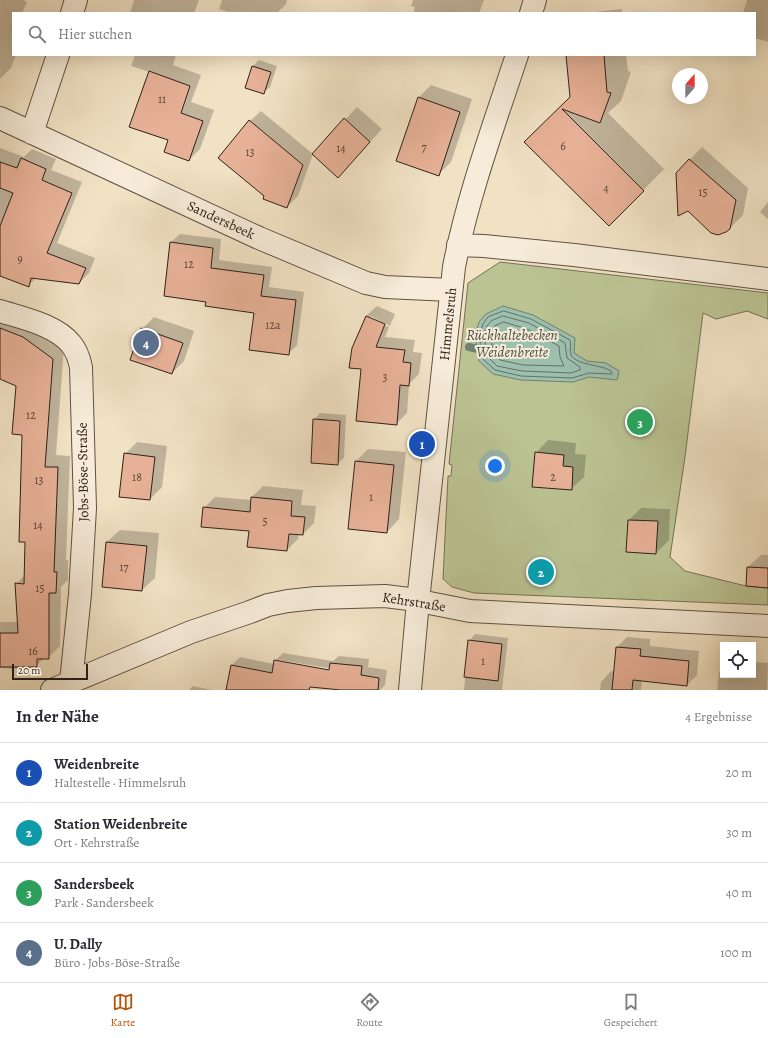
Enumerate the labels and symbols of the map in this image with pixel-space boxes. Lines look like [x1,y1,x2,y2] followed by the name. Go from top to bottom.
[672,68,708,104] north arrow
[158,91,166,107] house number: 11
[560,138,566,154] house number: 6
[421,139,427,155] house number: 7
[336,140,346,156] house number: 14
[245,144,255,160] house number: 13
[603,180,609,196] house number: 4
[698,184,708,200] house number: 15
[184,196,258,244] street label: Sandersbeek
[17,251,23,267] house number: 9
[184,256,194,272] house number: 12
[435,286,461,361] street label: Himmelsruh
[265,317,281,333] house number: 12a
[466,325,558,362] water label: Rückhaltebecken Weidenbreite
[133,328,159,358] pin: 4
[383,369,388,385] house number: 3
[26,407,36,423] house number: 12
[627,407,653,437] pin: 3
[73,422,93,522] street label: Jobs-Böse-Straße
[409,429,435,459] pin: 1
[485,456,505,476] your location
[132,469,142,485] house number: 18
[550,469,556,485] house number: 2
[34,472,44,488] house number: 13
[369,489,373,505] house number: 1
[262,513,268,529] house number: 5
[33,517,43,533] house number: 14
[528,557,554,587] pin: 2
[119,559,130,575] house number: 17
[35,580,45,596] house number: 15
[381,588,447,616] street label: Kehrstraße
[28,643,38,659] house number: 16
[481,653,485,669] house number: 1
[12,662,88,681] scale bar

